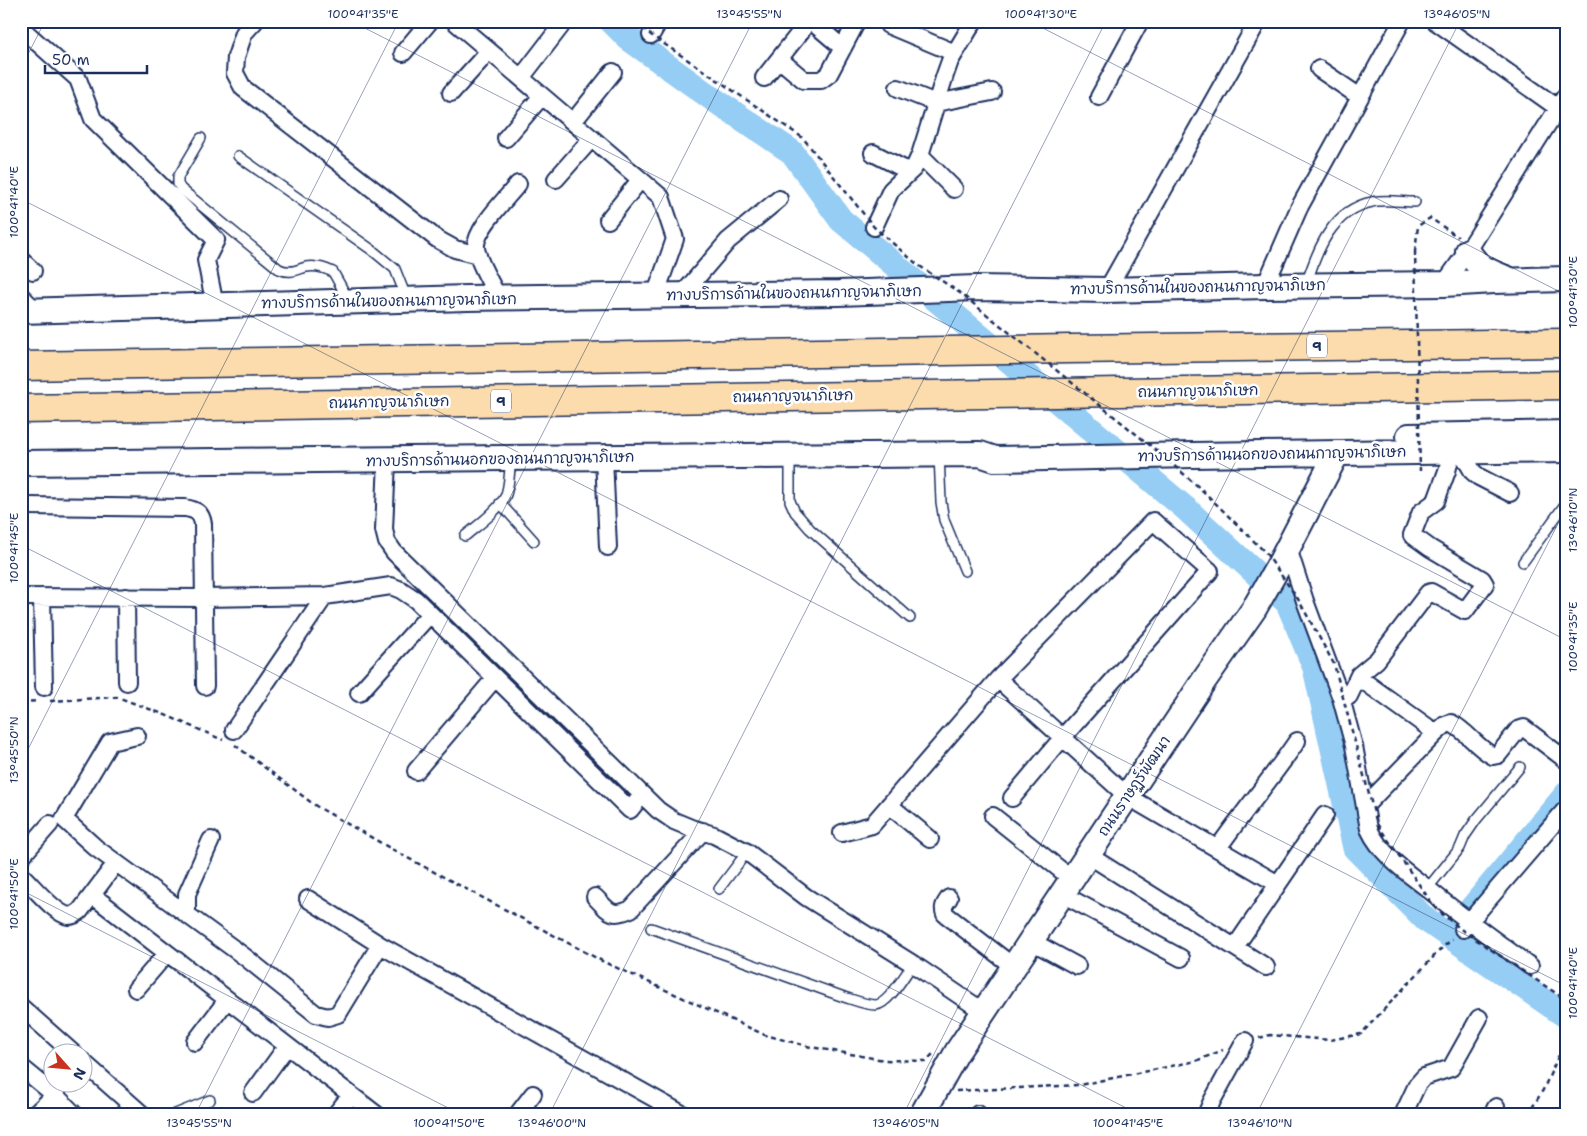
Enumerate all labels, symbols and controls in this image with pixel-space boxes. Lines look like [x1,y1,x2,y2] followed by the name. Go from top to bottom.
[328,6,398,22] text: 100°41'35"E
[716,6,782,22] text: 13°45'55"N
[1005,6,1077,22] text: 100°41'30"E
[1424,6,1491,22] text: 13°46'05"N
[45,42,148,74] scale bar
[52,50,90,70] text: 50 m
[6,166,22,238] text: 100°41'40"E
[1565,256,1581,328] text: 100°41'30"E
[1070,275,1326,299] street label: ทางบริการด้านในของถนนกาญจนาภิเษก
[666,281,922,305] street label: ทางบริการด้านในของถนนกาญจนาภิเษก
[261,289,517,313] street label: ทางบริการด้านในของถนนกาญจนาภิเษก
[1307,334,1327,358] road number: 9
[1137,380,1259,402] street label: ถนนกาญจนาภิเษก
[732,385,854,407] street label: ถนนกาญจนาภิเษก
[491,390,511,412] road number: 9
[328,391,450,413] street label: ถนนกาญจนาภิเษก
[1137,442,1407,466] street label: ทางบริการด้านนอกของถนนกาญจนาภิเษก
[365,447,635,471] street label: ทางบริการด้านนอกของถนนกาญจนาภิเษก
[1565,487,1581,553] text: 13°46'10"N
[6,513,22,583] text: 100°41'45"E
[1565,602,1581,672] text: 100°41'35"E
[6,716,22,784] text: 13°45'50"N
[1093,732,1175,840] street label: ถนนราษฏร์พัฒนา
[6,858,22,930] text: 100°41'50"E
[1565,947,1581,1019] text: 100°41'40"E
[42,1044,92,1094] north arrow
[69,1065,90,1083] text: N
[166,1115,232,1131] text: 13°45'55"N
[413,1115,485,1131] text: 100°41'50"E
[518,1115,586,1131] text: 13°46'00"N
[873,1115,940,1131] text: 13°46'05"N
[1093,1115,1163,1131] text: 100°41'45"E
[1227,1115,1293,1131] text: 13°46'10"N

